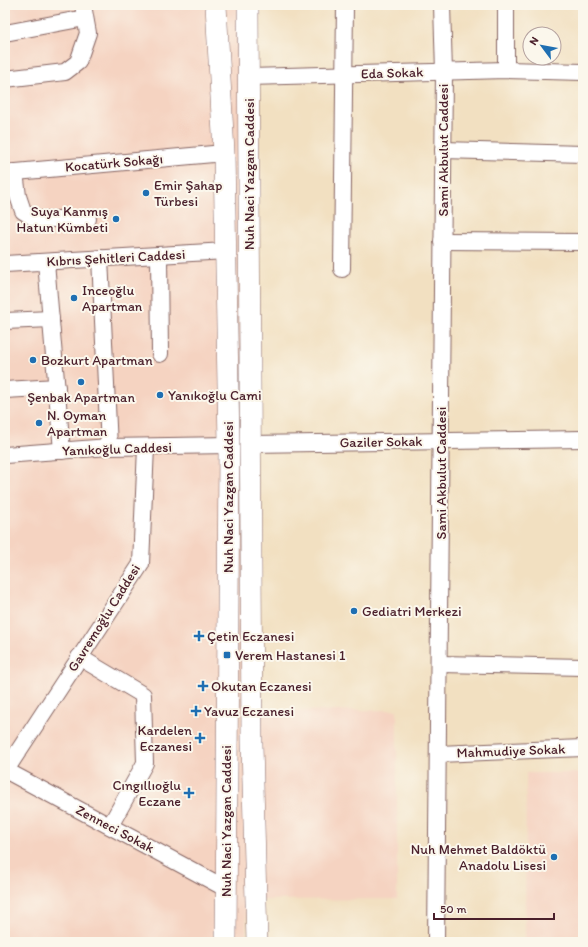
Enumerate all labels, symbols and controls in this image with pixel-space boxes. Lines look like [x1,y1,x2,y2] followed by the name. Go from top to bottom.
[522,26,562,66] north arrow
[526,34,541,48] text: N
[360,63,424,83] street label: Eda Sokak
[435,84,452,216] street label: Sami Akbulut Caddesi
[241,98,258,250] street label: Nuh Naci Yazgan Caddesi
[64,150,164,176] street label: Kocatürk Sokağı
[154,177,222,210] place label: Emir Şahap Türbesi
[141,188,151,198] marker: Emir Şahap Türbesi
[16,203,108,236] place label: Suya Kanmış Hatun Kümbeti
[111,214,121,224] marker: Suya Kanmış Hatun Kümbeti
[46,246,186,270] street label: Kıbrıs Şehitleri Caddesi
[82,282,143,315] place label: Inceoğlu Apartman
[69,293,79,303] marker: Inceoğlu Apartman
[41,352,153,369] place label: Bozkurt Apartman
[28,355,38,365] marker: Bozkurt Apartman
[76,377,86,387] marker: Şenbak Apartman
[168,387,262,404] place label: Yanıkoğlu Cami
[27,389,135,406] place label: Şenbak Apartman
[155,390,165,400] marker: Yanıkoğlu Cami
[47,407,108,440] place label: N. Oyman Apartman
[433,407,450,539] street label: Sami Akbulut Caddesi
[34,418,44,428] marker: N. Oyman Apartman
[220,421,237,573] street label: Nuh Naci Yazgan Caddesi
[339,433,423,451] street label: Gaziler Sokak
[62,439,172,459] street label: Yanıkoğlu Caddesi
[64,561,144,675] street label: Gavremoğlu Caddesi
[362,603,462,620] place label: Gediatri Merkezi
[349,606,359,616] marker: Gediatri Merkezi
[207,628,294,645] place label: Çetin Eczanesi
[194,631,204,641] marker: Çetin Eczanesi
[235,647,346,664] place label: Verem Hastanesi 1
[222,650,232,660] marker: Verem Hastanesi 1
[211,678,312,695] place label: Okutan Eczanesi
[198,681,208,691] marker: Okutan Eczanesi
[204,703,294,720] place label: Yavuz Eczanesi
[191,706,201,716] marker: Yavuz Eczanesi
[137,722,192,755] place label: Kardelen Eczanesi
[195,733,205,743] marker: Kardelen Eczanesi
[456,741,566,761] street label: Mahmudiye Sokak
[218,745,235,897] street label: Nuh Naci Yazgan Caddesi
[112,777,181,810] place label: Cıngıllıoğlu Eczane
[184,788,194,798] marker: Cıngıllıoğlu Eczane
[73,801,157,857] street label: Zenneci Sokak
[411,841,546,874] place label: Nuh Mehmet Baldöktü Anadolu Lisesi
[549,852,559,862] marker: Nuh Mehmet Baldöktü Anadolu Lisesi
[434,895,554,921] scale bar
[440,902,466,916] text: 50 m

